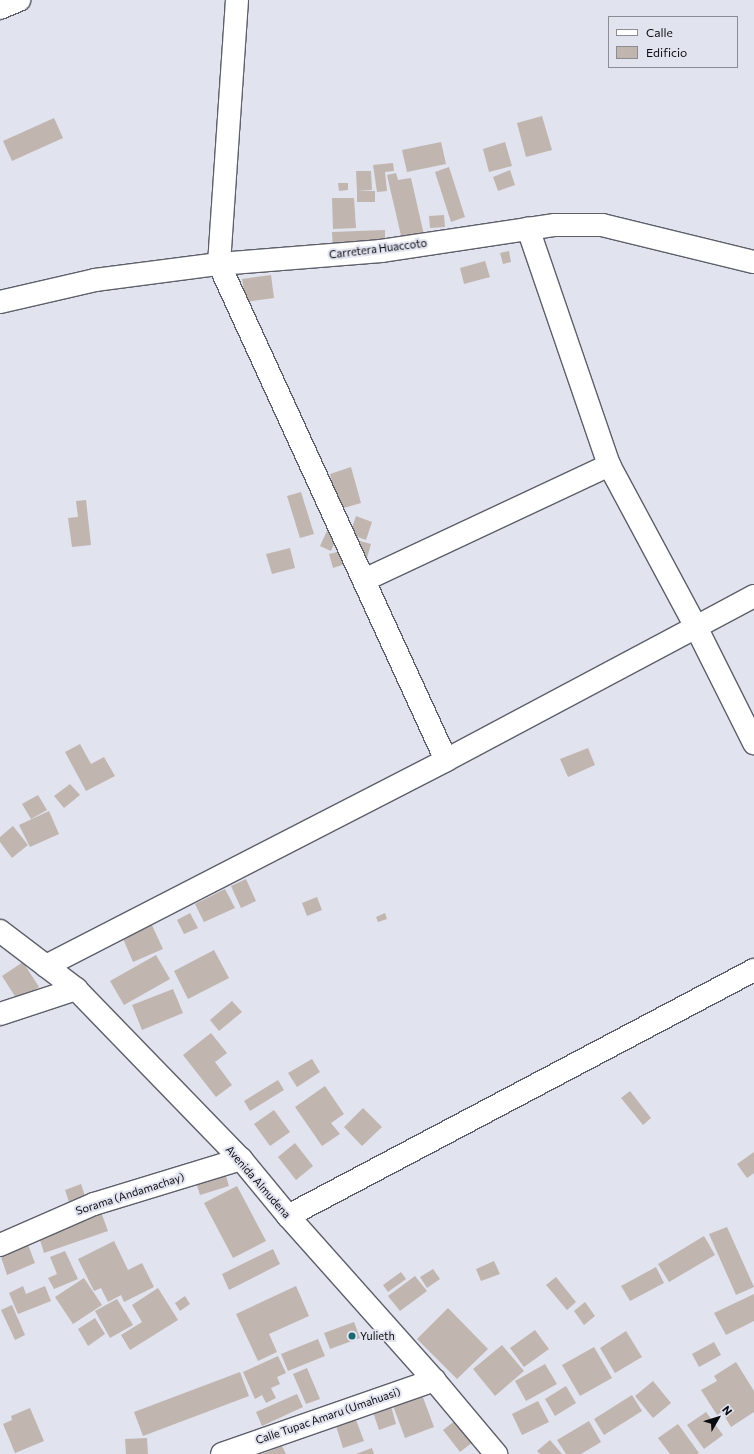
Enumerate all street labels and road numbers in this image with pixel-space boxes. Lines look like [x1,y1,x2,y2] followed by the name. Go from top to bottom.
[328,236,428,262] street label: Carretera Huaccoto
[223,1143,293,1221] street label: Avenida Almudena
[74,1170,186,1218] street label: Sorama (Andamachay)
[254,1385,402,1447] street label: Calle Tupac Amaru (Umahuasi)

